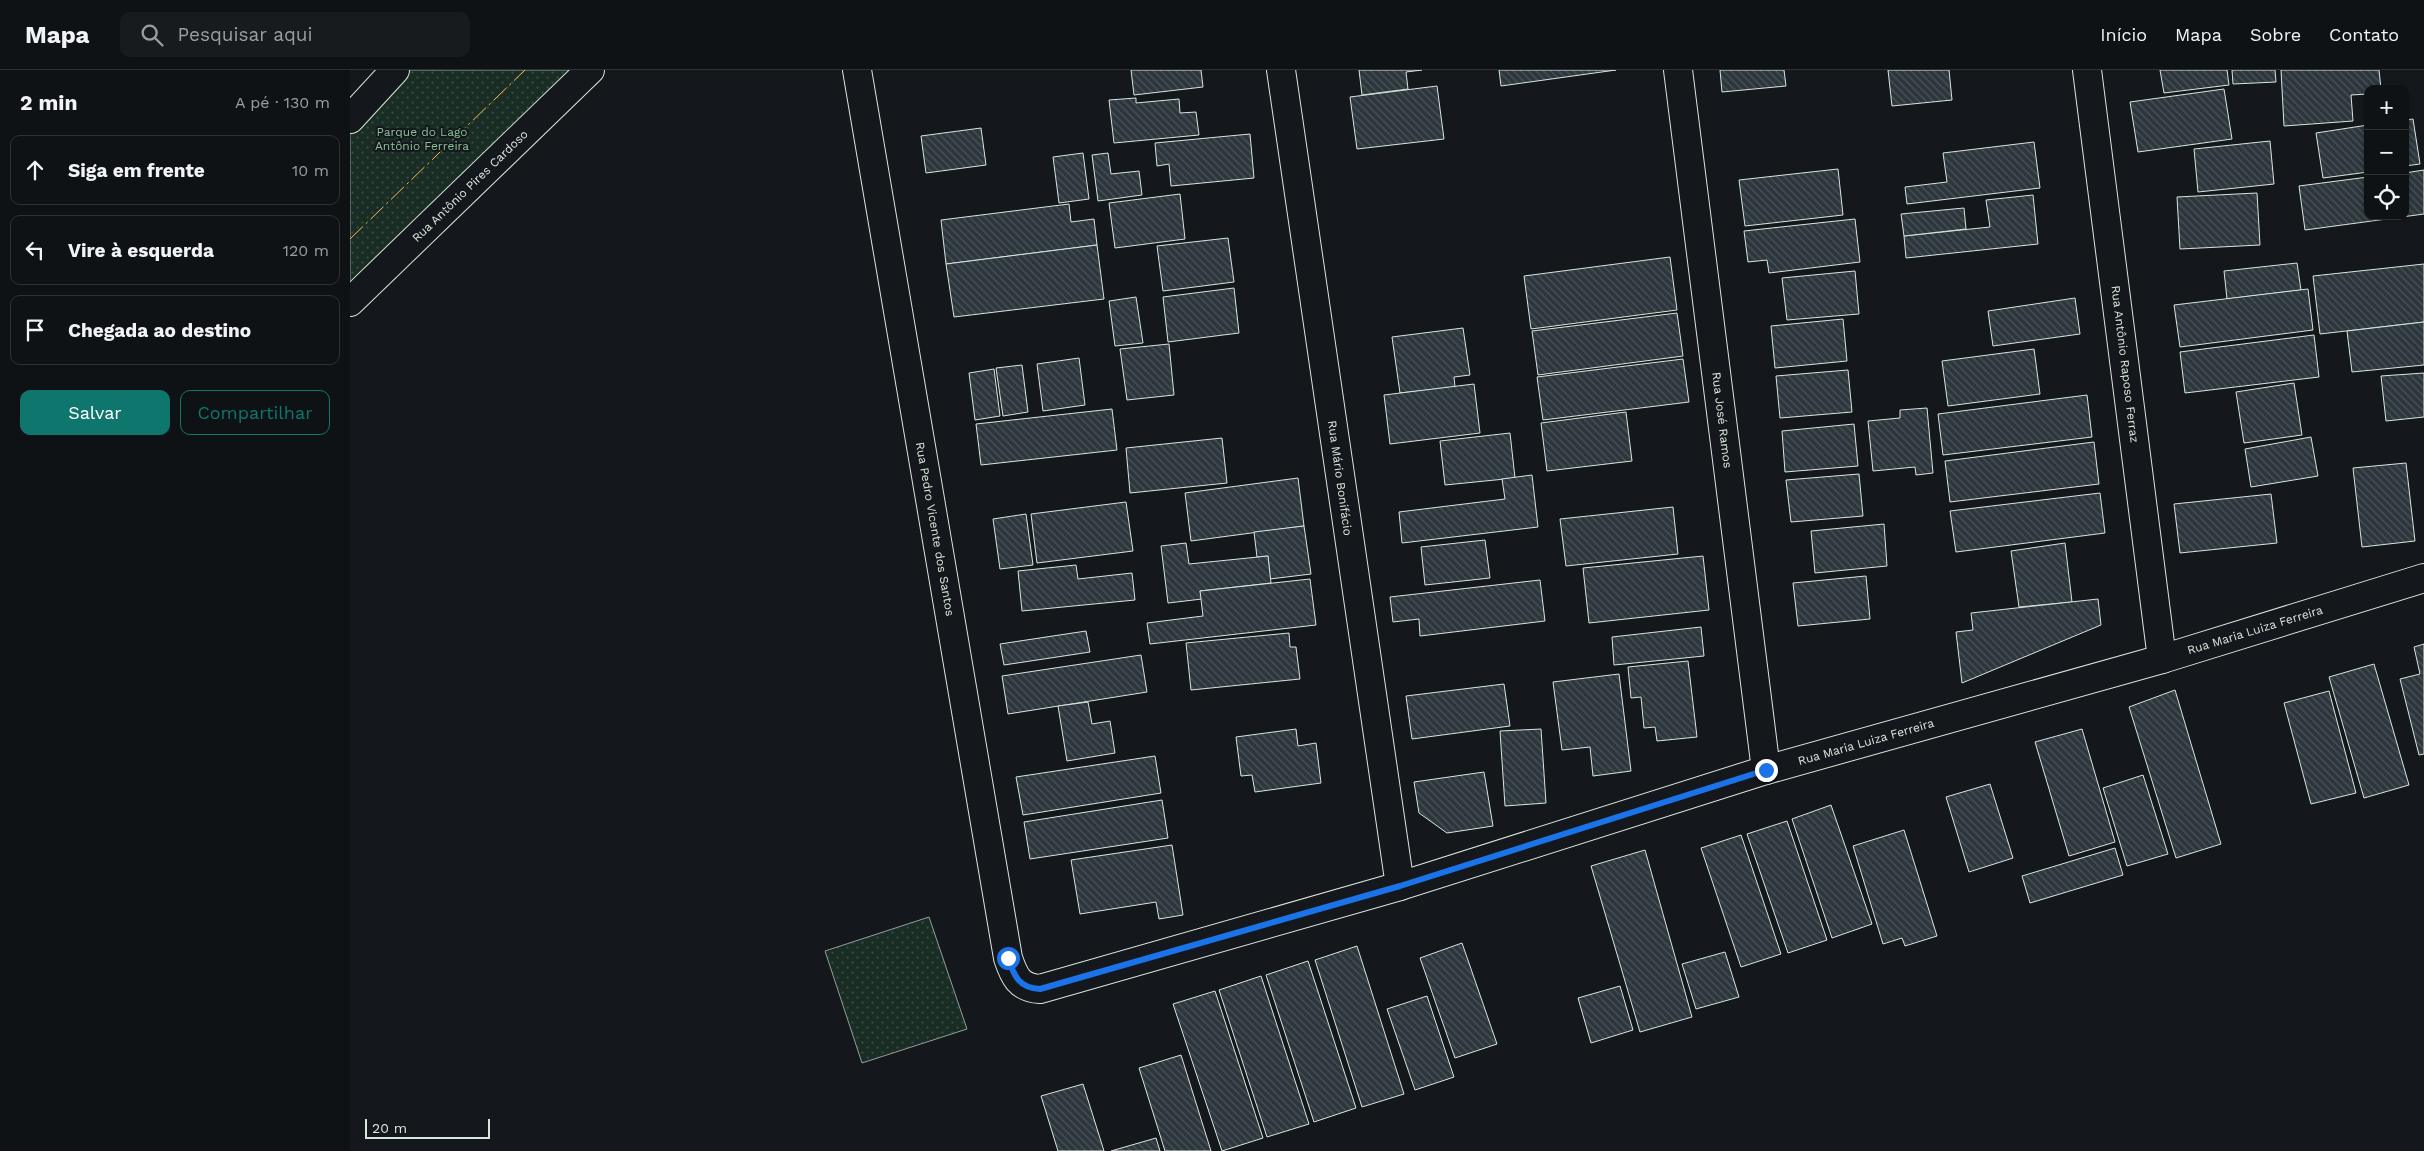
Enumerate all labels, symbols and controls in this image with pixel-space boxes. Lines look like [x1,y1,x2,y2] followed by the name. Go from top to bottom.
[120,12,470,57] search box
[25,21,90,49] text: Mapa
[138,21,166,49] icon: search
[178,23,313,46] text: Pesquisar aqui
[2100,24,2147,45] text: Início
[2175,24,2222,45] text: Mapa
[2250,24,2301,45] text: Sobre
[2329,24,2399,45] text: Contato
[2364,85,2409,220] map controls
[2364,85,2409,130] button: +
[20,90,77,115] text: 2 min
[235,93,330,112] text: A pé · 130 m
[375,125,469,153] park label: Parque do Lago Antônio Ferreira
[409,127,531,245] street label: Rua Antônio Pires Cardoso
[2364,130,2409,175] button: −
[21,156,49,184] icon: ahead
[68,159,205,182] text: Siga em frente
[292,161,329,180] text: 10 m
[2364,175,2409,220] button: locate
[21,236,49,264] icon: left
[68,239,214,262] text: Vire à esquerda
[283,241,329,260] text: 120 m
[2108,285,2142,443] street label: Rua Antônio Raposo Ferraz
[21,316,49,344] icon: arrive
[68,319,251,342] text: Chegada ao destino
[1709,371,1735,469] street label: Rua José Ramos
[20,390,170,435] button: Salvar
[180,390,330,435] button: Compartilhar
[1325,420,1355,536] street label: Rua Mário Bonifácio
[913,441,957,617] street label: Rua Pedro Vicente dos Santos
[2186,603,2325,657] street label: Rua Maria Luiza Ferreira
[1796,716,1936,768] street label: Rua Maria Luiza Ferreira
[1755,759,1778,782] route end
[997,947,1020,970] route start
[365,1116,490,1139] scale bar
[372,1120,407,1136] text: 20 m

